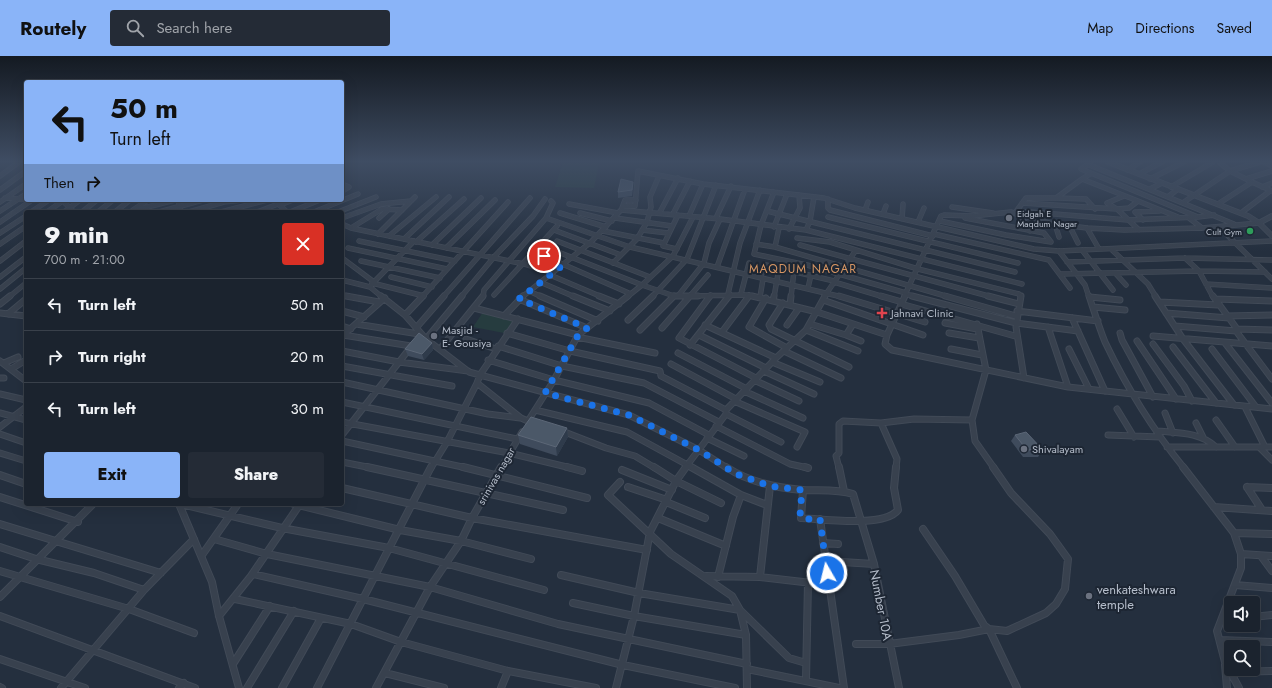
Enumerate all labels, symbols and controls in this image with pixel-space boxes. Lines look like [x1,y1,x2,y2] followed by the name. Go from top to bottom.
[110,10,390,46] search box
[20,15,86,42] text: Routely
[124,17,146,39] icon: search
[156,17,232,39] text: Search here
[1087,18,1113,38] text: Map
[1135,18,1195,38] text: Directions
[1217,18,1252,38] text: Saved
[110,88,178,129] text: 50 m
[44,96,96,148] icon: left
[110,126,170,152] text: Turn left
[44,172,74,194] text: Then
[82,172,104,194] icon: right
[1017,207,1078,230] place label: Eidgah E Maqdum Nagar
[1004,213,1014,223] marker: Eidgah E Maqdum Nagar
[44,217,109,252] text: 9 min
[282,223,324,265] button: close
[1206,225,1242,238] place label: Cult Gym
[1245,226,1255,236] marker: Cult Gym
[527,239,561,273] pin
[533,245,555,267] icon: arrive
[44,250,125,269] text: 700 m · 21:00
[749,260,857,278] district label: MAQDUM NAGAR
[44,294,66,316] icon: left
[78,294,136,316] text: Turn left
[290,294,324,316] text: 50 m
[889,305,954,321] place label: Jahnavi Clinic
[876,307,888,319] marker: Jahnavi Clinic
[442,322,491,351] place label: Masjid - E- Gousiya
[429,331,439,341] marker: Masjid - E- Gousiya
[44,346,66,368] icon: right
[78,346,146,368] text: Turn right
[290,346,324,368] text: 20 m
[44,398,66,420] icon: left
[78,398,136,420] text: Turn left
[291,398,324,420] text: 30 m
[1032,441,1083,457] place label: Shivalayam
[473,444,519,508] street label: srinivas nagar
[1019,444,1029,454] marker: Shivalayam
[44,452,180,498] button: Exit
[188,452,324,498] button: Share
[806,552,848,594] position arrow
[865,568,897,642] street label: Number 10A
[1097,580,1176,614] place label: venkateshwara temple
[1084,591,1094,601] marker: venkateshwara temple
[1224,596,1260,676] map controls
[1224,596,1260,632] button: sound
[1224,640,1260,676] button: search

